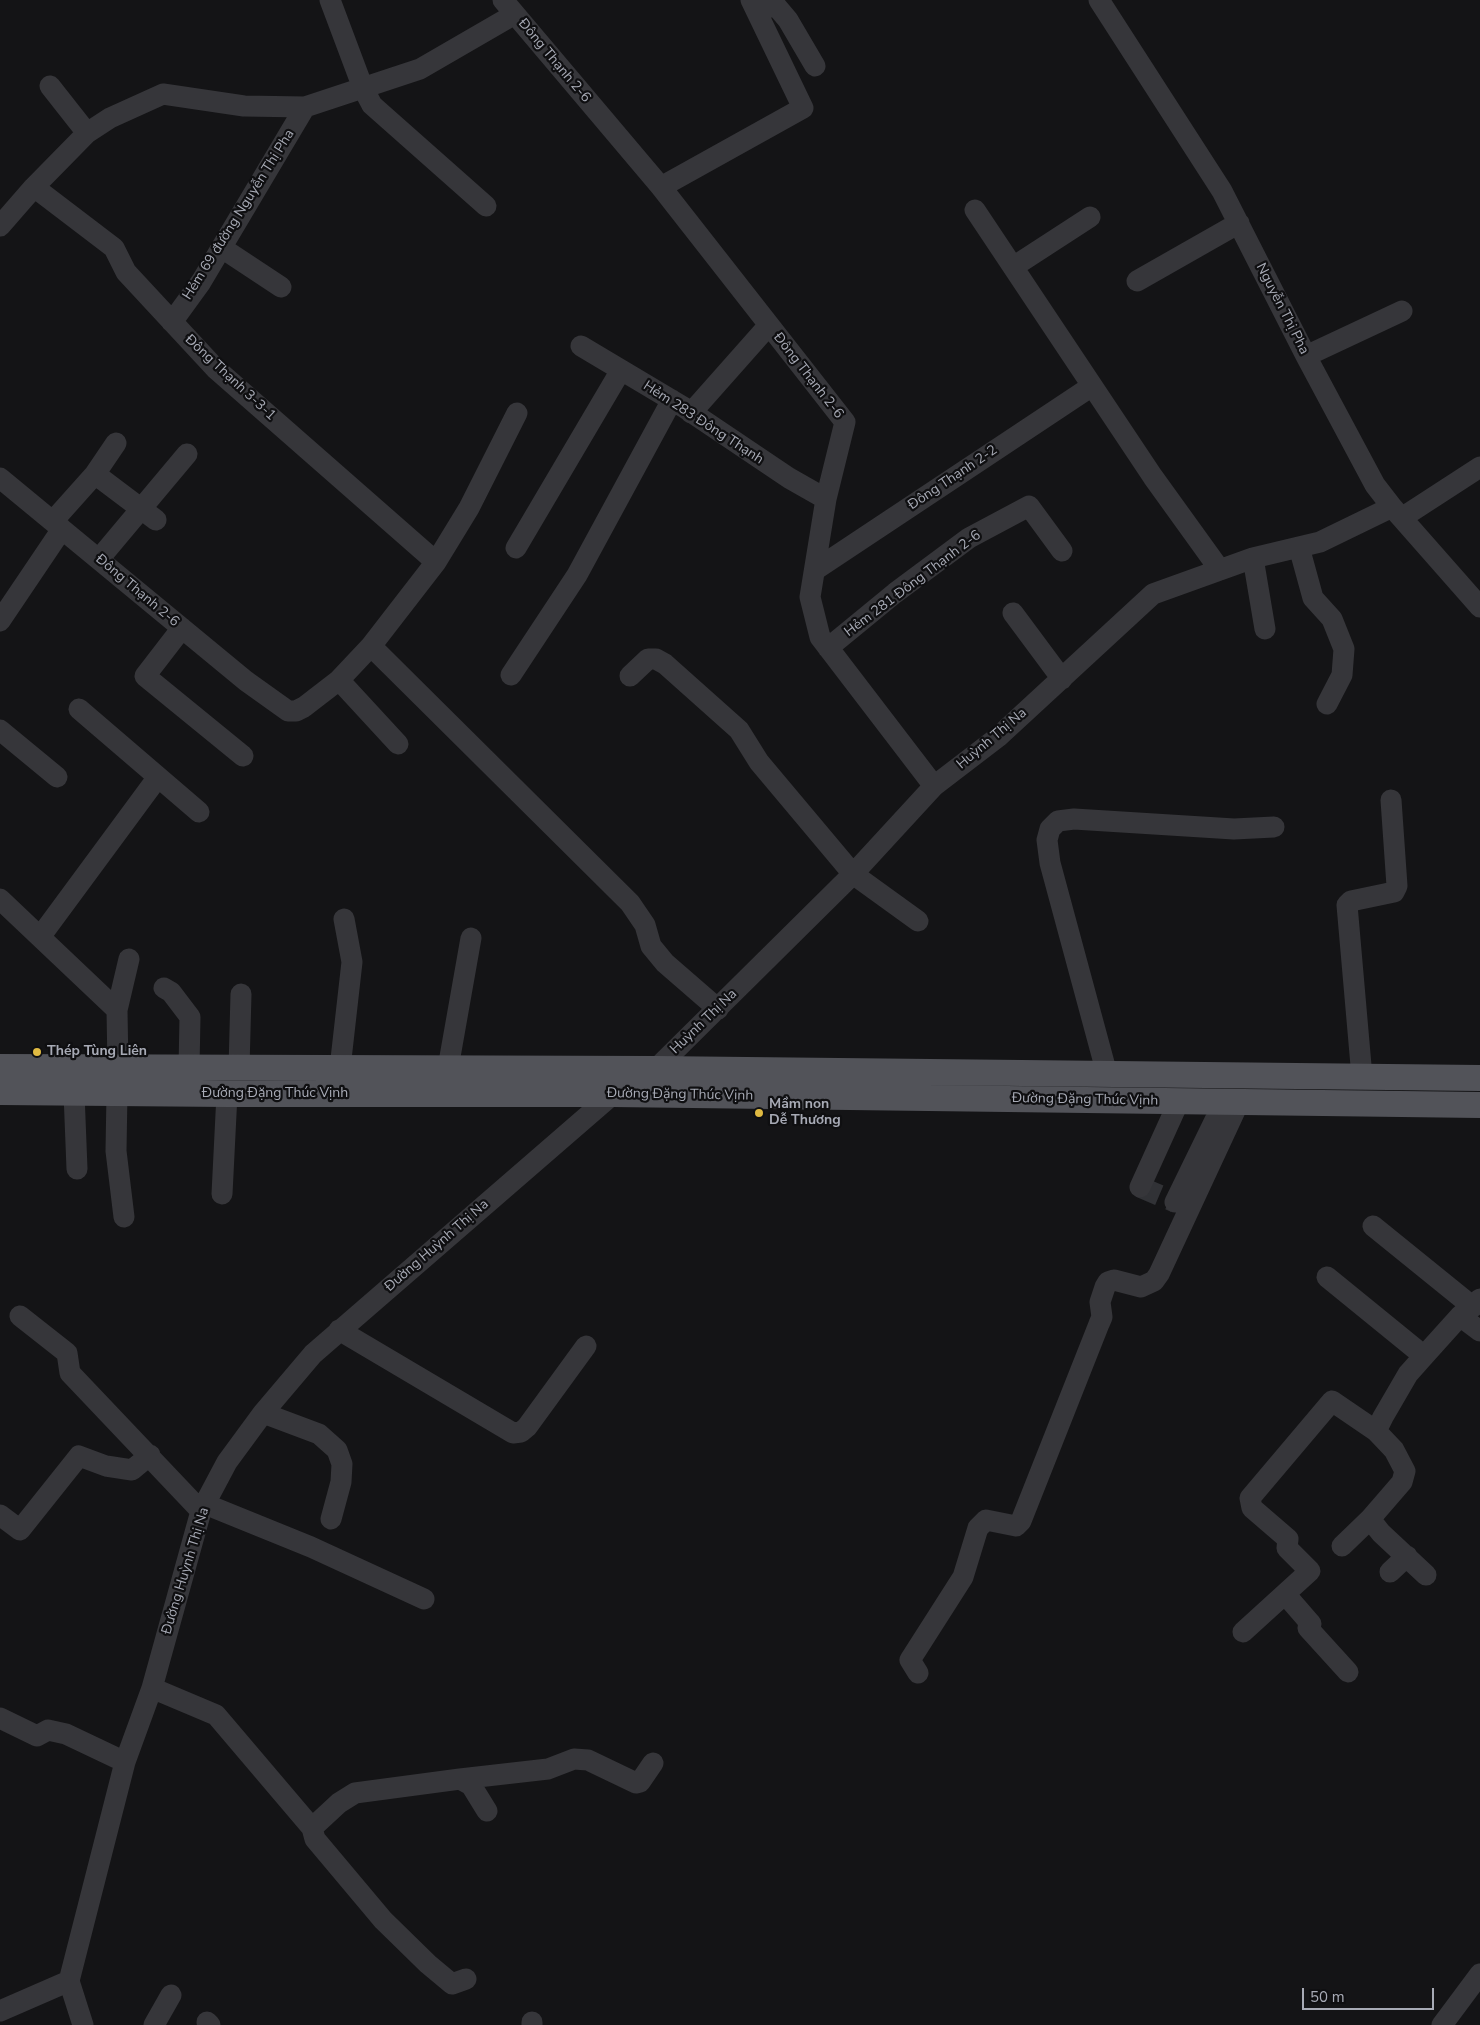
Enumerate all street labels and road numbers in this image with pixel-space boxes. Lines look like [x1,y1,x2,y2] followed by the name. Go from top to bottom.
[514,16,594,106] street label: Đông Thạnh 2-6
[180,127,298,303] street label: Hẻm 69 đường Nguyễn Thị Pha
[1252,261,1312,357] street label: Nguyễn Thị Pha
[769,330,847,422] street label: Đông Thạnh 2-6
[181,332,279,424] street label: Đông Thạnh 3-3-1
[640,378,766,468] street label: Hẻm 283 Đông Thạnh
[905,442,1001,514] street label: Đông Thạnh 2-2
[841,527,985,641] street label: Hẻm 281 Đông Thạnh 2-6
[92,551,182,631] street label: Đông Thạnh 2-6
[954,705,1030,773] street label: Huỳnh Thị Na
[667,986,741,1058] street label: Huỳnh Thị Na
[607,1085,753,1105] street label: Đường Đặng Thúc Vịnh
[202,1086,348,1102] street label: Đường Đặng Thúc Vịnh
[1012,1090,1158,1110] street label: Đường Đặng Thúc Vịnh
[382,1196,492,1296] street label: Đường Huỳnh Thị Na
[159,1505,213,1637] street label: Đường Huỳnh Thị Na

